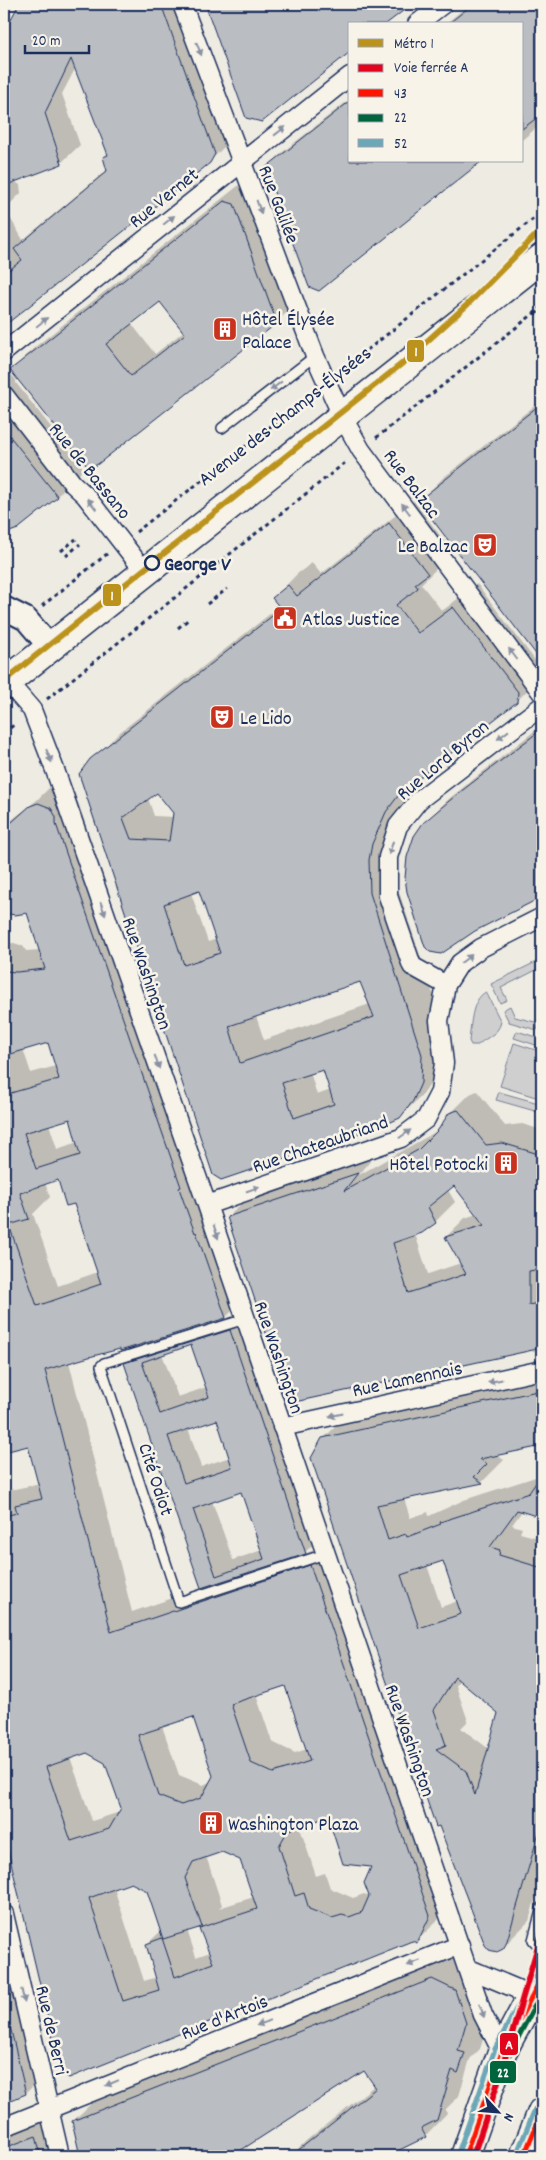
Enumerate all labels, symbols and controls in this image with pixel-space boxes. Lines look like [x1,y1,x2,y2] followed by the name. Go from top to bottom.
[25,22,89,54] scale bar
[348,22,524,162] legend
[32,31,60,53] text: 20 m
[394,34,434,56] text: Métro 1
[196,42,203,57] one-way arrow
[394,58,468,80] text: Voie ferrée A
[394,84,407,106] text: 43
[394,108,407,130] text: 22
[273,126,287,136] one-way arrow
[394,134,408,156] text: 52
[124,162,206,236] street label: Rue Vernet
[249,162,305,248] street label: Rue Galilée
[255,200,263,214] one-way arrow
[162,215,176,225] one-way arrow
[242,307,335,358] place label: Hôtel Élysée Palace
[35,316,48,327] one-way arrow
[212,316,238,342] building icon: Hôtel Élysée Palace
[406,339,425,363] line badge: 1
[193,341,379,494] street label: Avenue des Champs-Élysées
[414,343,418,363] text: 1
[269,381,283,391] one-way arrow
[41,417,137,527] street label: Rue de Bassano
[375,444,446,525] street label: Rue Balzac
[87,498,97,511] one-way arrow
[401,502,411,516] one-way arrow
[472,532,498,558] theatre icon: Le Balzac
[398,534,468,562] place label: Le Balzac
[164,552,231,580] place label: George V
[144,555,160,571] marker: George V
[102,583,122,607] line badge: 1
[110,587,114,607] text: 1
[272,605,298,631] public building icon: Atlas Justice
[302,607,400,635] place label: Atlas Justice
[508,647,518,661] one-way arrow
[209,704,235,730] theatre icon: Le Lido
[240,706,292,734] place label: Le Lido
[392,714,496,808] street label: Rue Lord Byron
[497,730,510,741] one-way arrow
[45,749,53,764] one-way arrow
[387,840,394,855] one-way arrow
[99,902,107,917] one-way arrow
[113,914,178,1034] street label: Rue Washington
[459,954,473,964] one-way arrow
[154,1055,161,1070] one-way arrow
[249,1109,393,1182] street label: Rue Chateaubriand
[399,1129,412,1139] one-way arrow
[493,1150,519,1176] building icon: Hôtel Potocki
[389,1152,488,1180] place label: Hôtel Potocki
[246,1185,261,1193] one-way arrow
[213,1225,220,1240] one-way arrow
[245,1298,310,1418] street label: Rue Washington
[350,1356,465,1406] street label: Rue Lamennais
[487,1377,502,1385] one-way arrow
[328,1411,343,1419] one-way arrow
[129,1440,179,1520] street label: Cité Odiot
[376,1681,441,1801] street label: Rue Washington
[198,1810,224,1836] building icon: Washington Plaza
[228,1812,359,1840] place label: Washington Plaza
[406,1959,421,1967] one-way arrow
[26,1983,74,2079] street label: Rue de Berri
[19,1988,27,2003] one-way arrow
[177,1989,273,2049] street label: Rue d'Artois
[478,2004,486,2019] one-way arrow
[255,2019,270,2027] one-way arrow
[499,2032,519,2056] line badge: A
[505,2036,513,2056] text: A
[489,2060,517,2084] line badge: 22
[497,2064,509,2084] text: 22
[104,2079,119,2087] one-way arrow
[474,2088,524,2138] north arrow
[497,2109,518,2124] text: N

